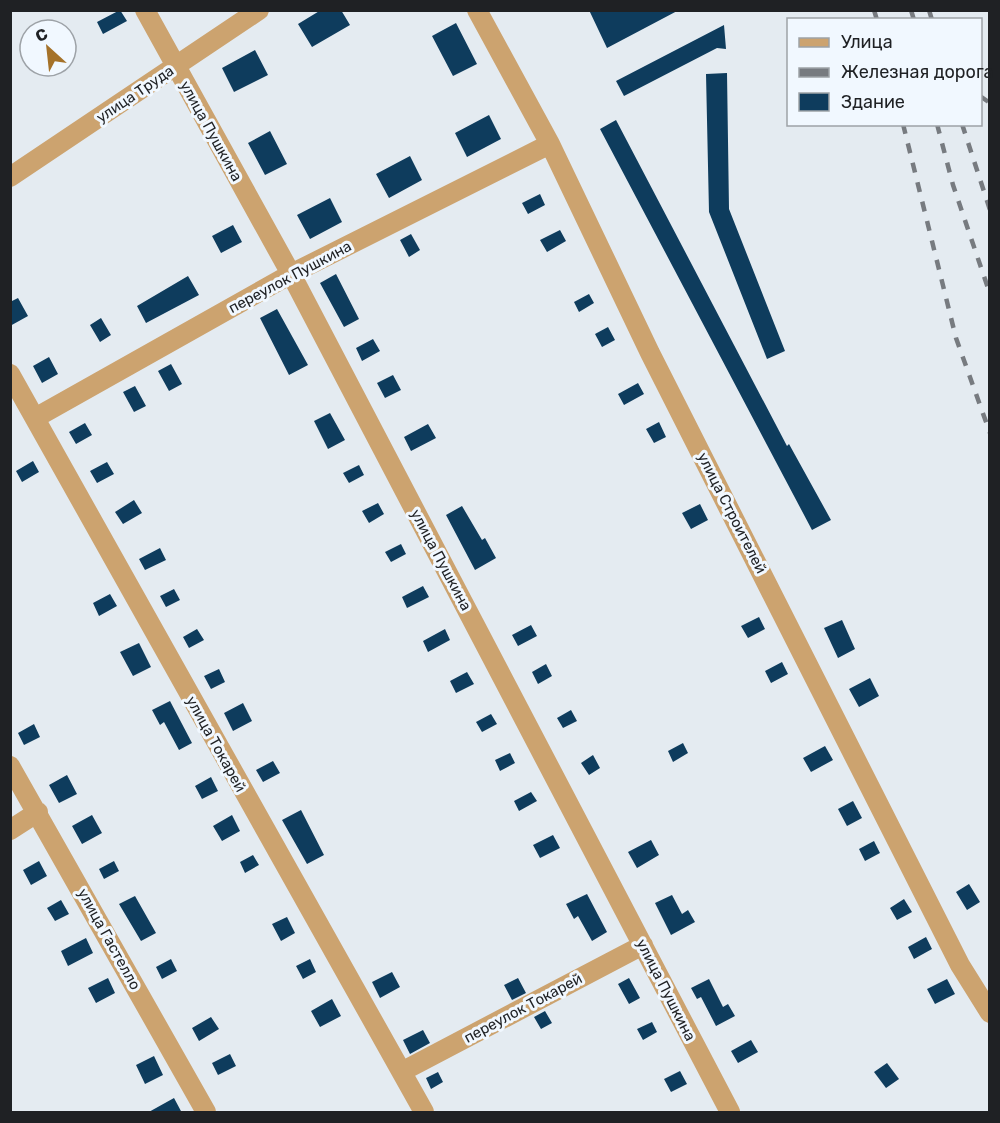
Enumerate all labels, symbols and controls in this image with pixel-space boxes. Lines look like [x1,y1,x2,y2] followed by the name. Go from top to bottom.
[18,18,78,78] north arrow
[787,18,982,126] legend
[32,24,51,46] text: С
[841,31,893,53] text: Улица
[93,61,177,127] street label: улица Труда
[841,61,994,83] text: Железная дорога
[176,78,246,184] street label: улица Пушкина
[841,91,905,113] text: Здание
[226,237,354,317] street label: переулок Пушкина
[694,449,770,577] street label: улица Строителей
[407,506,475,614] street label: улица Пушкина
[182,693,250,795] street label: улица Токарей
[74,885,144,993] street label: улица Гастелло
[633,936,699,1044] street label: улица Пушкина
[461,969,585,1047] street label: переулок Токарей

